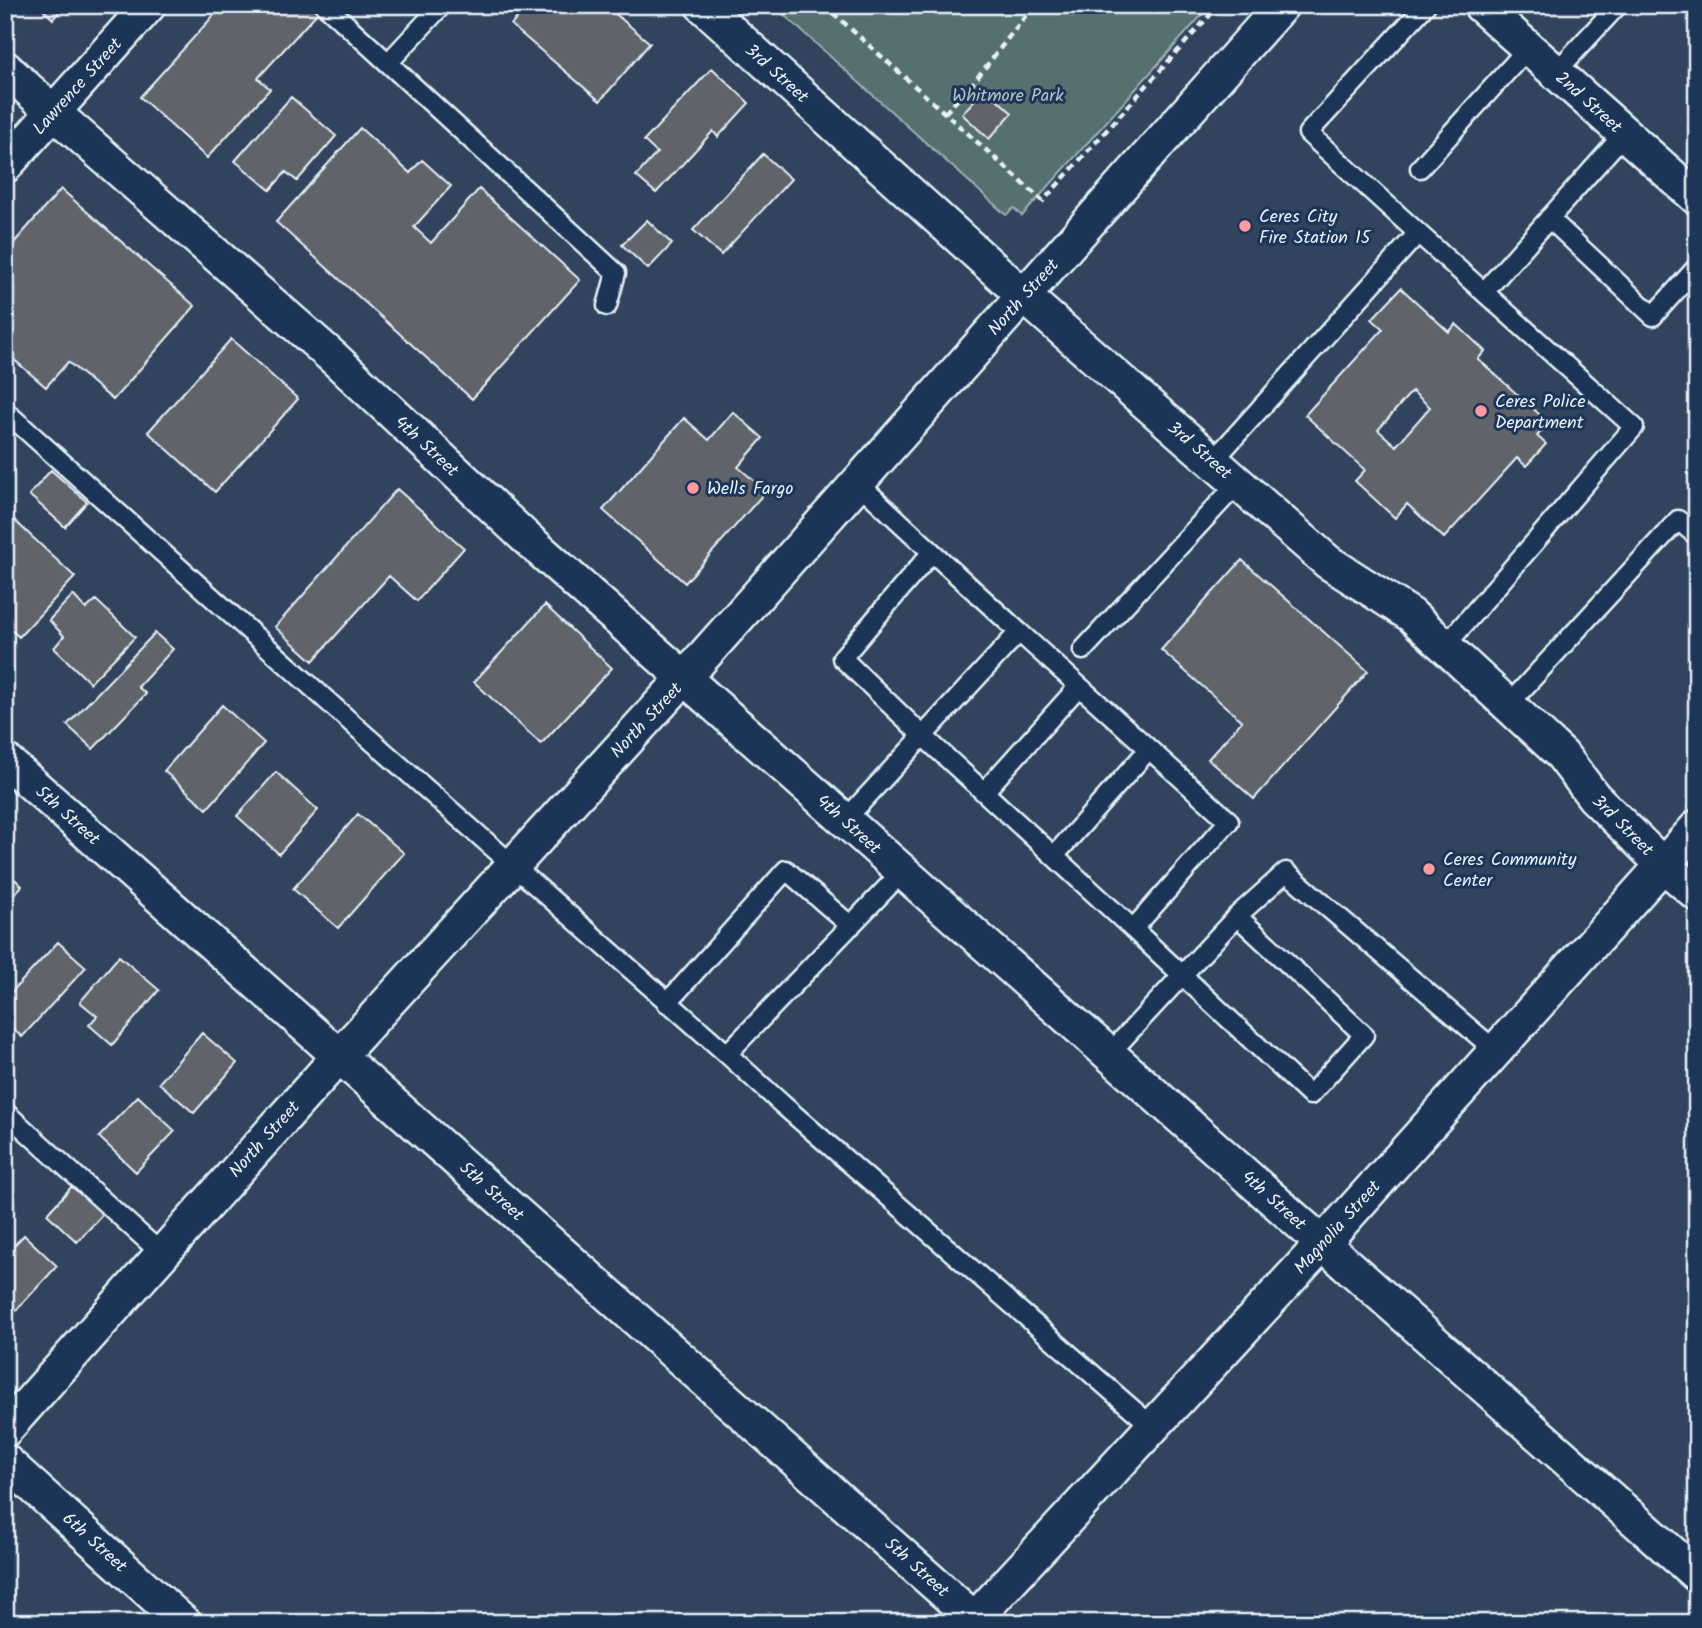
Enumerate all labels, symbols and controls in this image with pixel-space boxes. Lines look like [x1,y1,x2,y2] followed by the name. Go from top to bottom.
[26,31,131,142] street label: Lawrence Street
[737,37,815,112] street label: 3rd Street
[1548,65,1629,142] street label: 2nd Street
[952,82,1064,111] park label: Whitmore Park
[1259,203,1372,253] place label: Ceres City Fire Station 15
[1237,218,1253,234] marker: Ceres City Fire Station 15
[981,252,1068,343] street label: North Street
[1495,388,1586,438] place label: Ceres Police Department
[1473,403,1489,419] marker: Ceres Police Department
[387,409,466,485] street label: 4th Street
[1160,415,1239,488] street label: 3rd Street
[707,475,793,504] place label: Wells Fargo
[685,480,701,496] marker: Wells Fargo
[604,675,691,766] street label: North Street
[28,779,107,854] street label: 5th Street
[809,788,888,863] street label: 4th Street
[1584,788,1661,865] street label: 3rd Street
[1443,846,1577,896] place label: Ceres Community Center
[1421,861,1437,877] marker: Ceres Community Center
[222,1094,309,1185] street label: North Street
[452,1155,531,1230] street label: 5th Street
[1234,1164,1313,1239] street label: 4th Street
[1288,1173,1389,1282] street label: Magnolia Street
[55,1506,134,1581] street label: 6th Street
[877,1531,956,1606] street label: 5th Street

